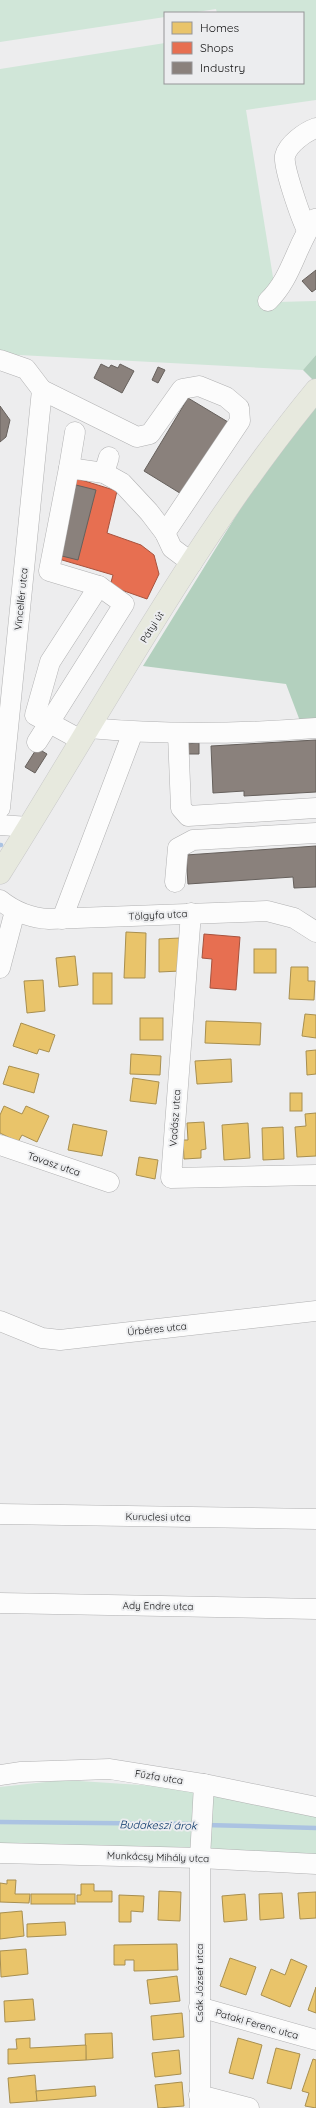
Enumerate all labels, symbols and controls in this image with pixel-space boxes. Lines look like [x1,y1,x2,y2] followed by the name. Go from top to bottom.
[164,12,304,84] legend
[200,20,240,35] text: Homes
[200,40,234,55] text: Shops
[200,60,245,75] text: Industry
[11,567,31,631] street label: Vincellér utca
[137,608,167,645] street label: Pátyi út
[128,907,188,923] street label: Tölgyfa utca
[167,1089,183,1147] street label: Vadász utca
[26,1149,82,1179] street label: Tavasz utca
[127,1319,187,1339] street label: Úrbéres utca
[126,1510,190,1524] street label: Kuruclesi utca
[123,1599,193,1613] street label: Ady Endre utca
[134,1767,184,1787] street label: Fűzfa utca
[119,1817,198,1833] water label: Budakeszi árok
[107,1849,209,1865] street label: Munkácsy Mihály utca
[193,1944,206,2022] street label: Csák József utca
[214,2006,300,2042] street label: Pataki Ferenc utca

